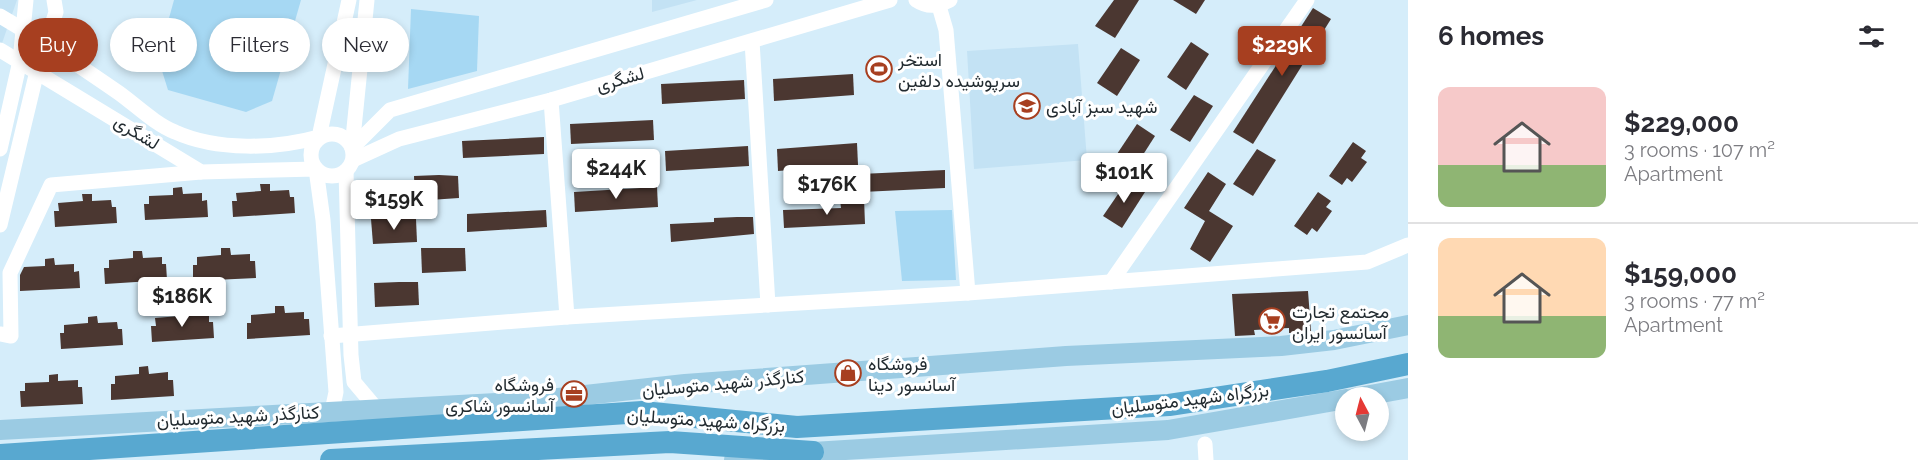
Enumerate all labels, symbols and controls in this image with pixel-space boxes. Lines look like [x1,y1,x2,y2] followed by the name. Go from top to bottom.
[18,18,98,72] chip: Buy
[110,18,197,72] chip: Rent
[209,18,310,72] chip: Filters
[322,18,409,72] chip: New
[1855,20,1888,53] icon: filters
[1438,21,1544,51] text: 6 homes
[1240,26,1324,77] pin: $229K
[1252,33,1312,57] text: $229K
[897,49,1020,93] place label: استخر سرپوشیده دلفین
[864,54,894,84] sports icon: استخر سرپوشیده دلفین
[593,62,647,97] street label: لشگری
[1012,91,1042,121] school or university icon: شهید سبز آبادی
[1046,96,1157,118] place label: شهید سبز آبادی
[1624,108,1739,138] text: $229,000
[110,110,163,155] street label: لشگری
[1486,111,1558,183] icon: home
[1624,138,1775,162] text: 3 rooms · 107 m²
[574,149,658,200] pin: $244K
[1082,153,1166,204] pin: $101K
[586,156,646,180] text: $244K
[1095,160,1153,184] text: $101K
[1624,162,1723,186] text: Apartment
[785,165,869,216] pin: $176K
[797,172,857,196] text: $176K
[352,180,436,231] pin: $159K
[365,187,423,211] text: $159K
[1624,259,1737,289] text: $159,000
[1486,262,1558,334] icon: home
[140,277,224,328] pin: $186K
[152,284,212,308] text: $186K
[1624,289,1765,313] text: 3 rooms · 77 m²
[1292,301,1389,344] place label: مجتمع تجارت آسانسور ایران
[1257,306,1287,336] supermarket icon: مجتمع تجارت آسانسور ایران
[1624,313,1723,337] text: Apartment
[868,353,957,396] place label: فروشگاه آسانسور دینا
[833,358,863,388] shop icon: فروشگاه آسانسور دینا
[641,365,805,402] street label: کنارگذر شهید متوسلیان
[445,374,556,417] place label: فروشگاه آسانسور شاکری
[559,379,589,409] office icon: فروشگاه آسانسور شاکری
[1110,379,1270,420] street label: بزرگراه شهید متوسلیان
[1335,387,1389,441] north arrow
[1335,387,1389,441] map controls
[156,401,320,432] street label: کنارگذر شهید متوسلیان
[626,404,786,437] street label: بزرگراه شهید متوسلیان

